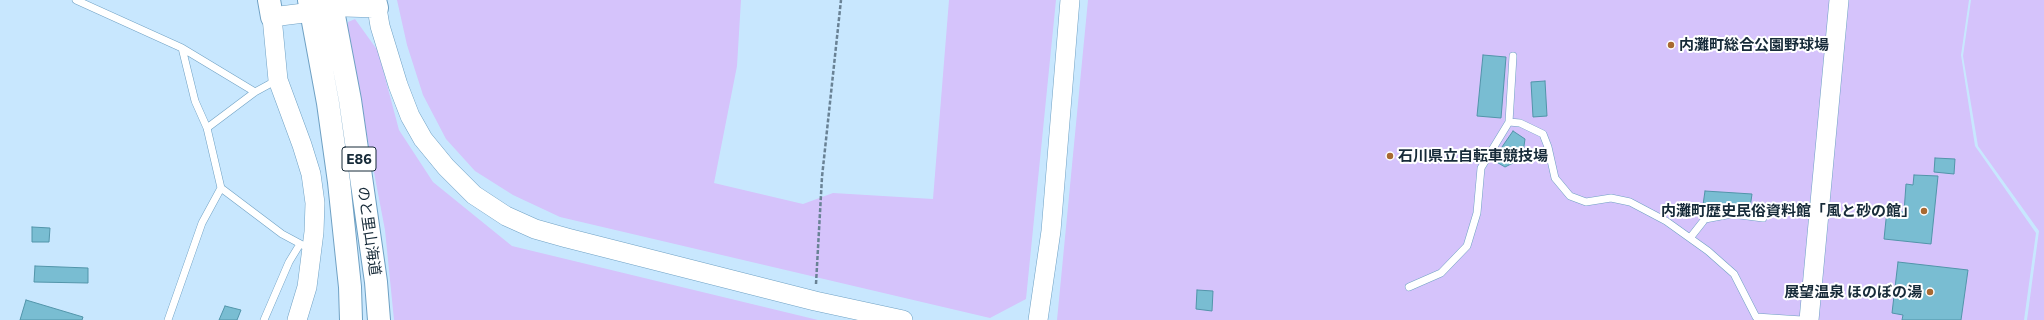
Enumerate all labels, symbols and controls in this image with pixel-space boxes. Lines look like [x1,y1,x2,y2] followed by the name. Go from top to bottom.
[1679,36,1829,54] place label: 内灘町総合公園野球場
[1666,40,1676,50] marker: 内灘町総合公園野球場
[342,147,376,171] road number: E86
[1398,147,1548,165] place label: 石川県立自転車競技場
[1385,151,1395,161] marker: 石川県立自転車競技場
[354,185,384,277] street label: のと里山海道
[1661,202,1916,220] place label: 内灘町歴史民俗資料館「風と砂の館」
[1919,206,1929,216] marker: 内灘町歴史民俗資料館「風と砂の館」
[1784,283,1922,301] place label: 展望温泉 ほのぼの湯
[1925,287,1935,297] marker: 展望温泉 ほのぼの湯

